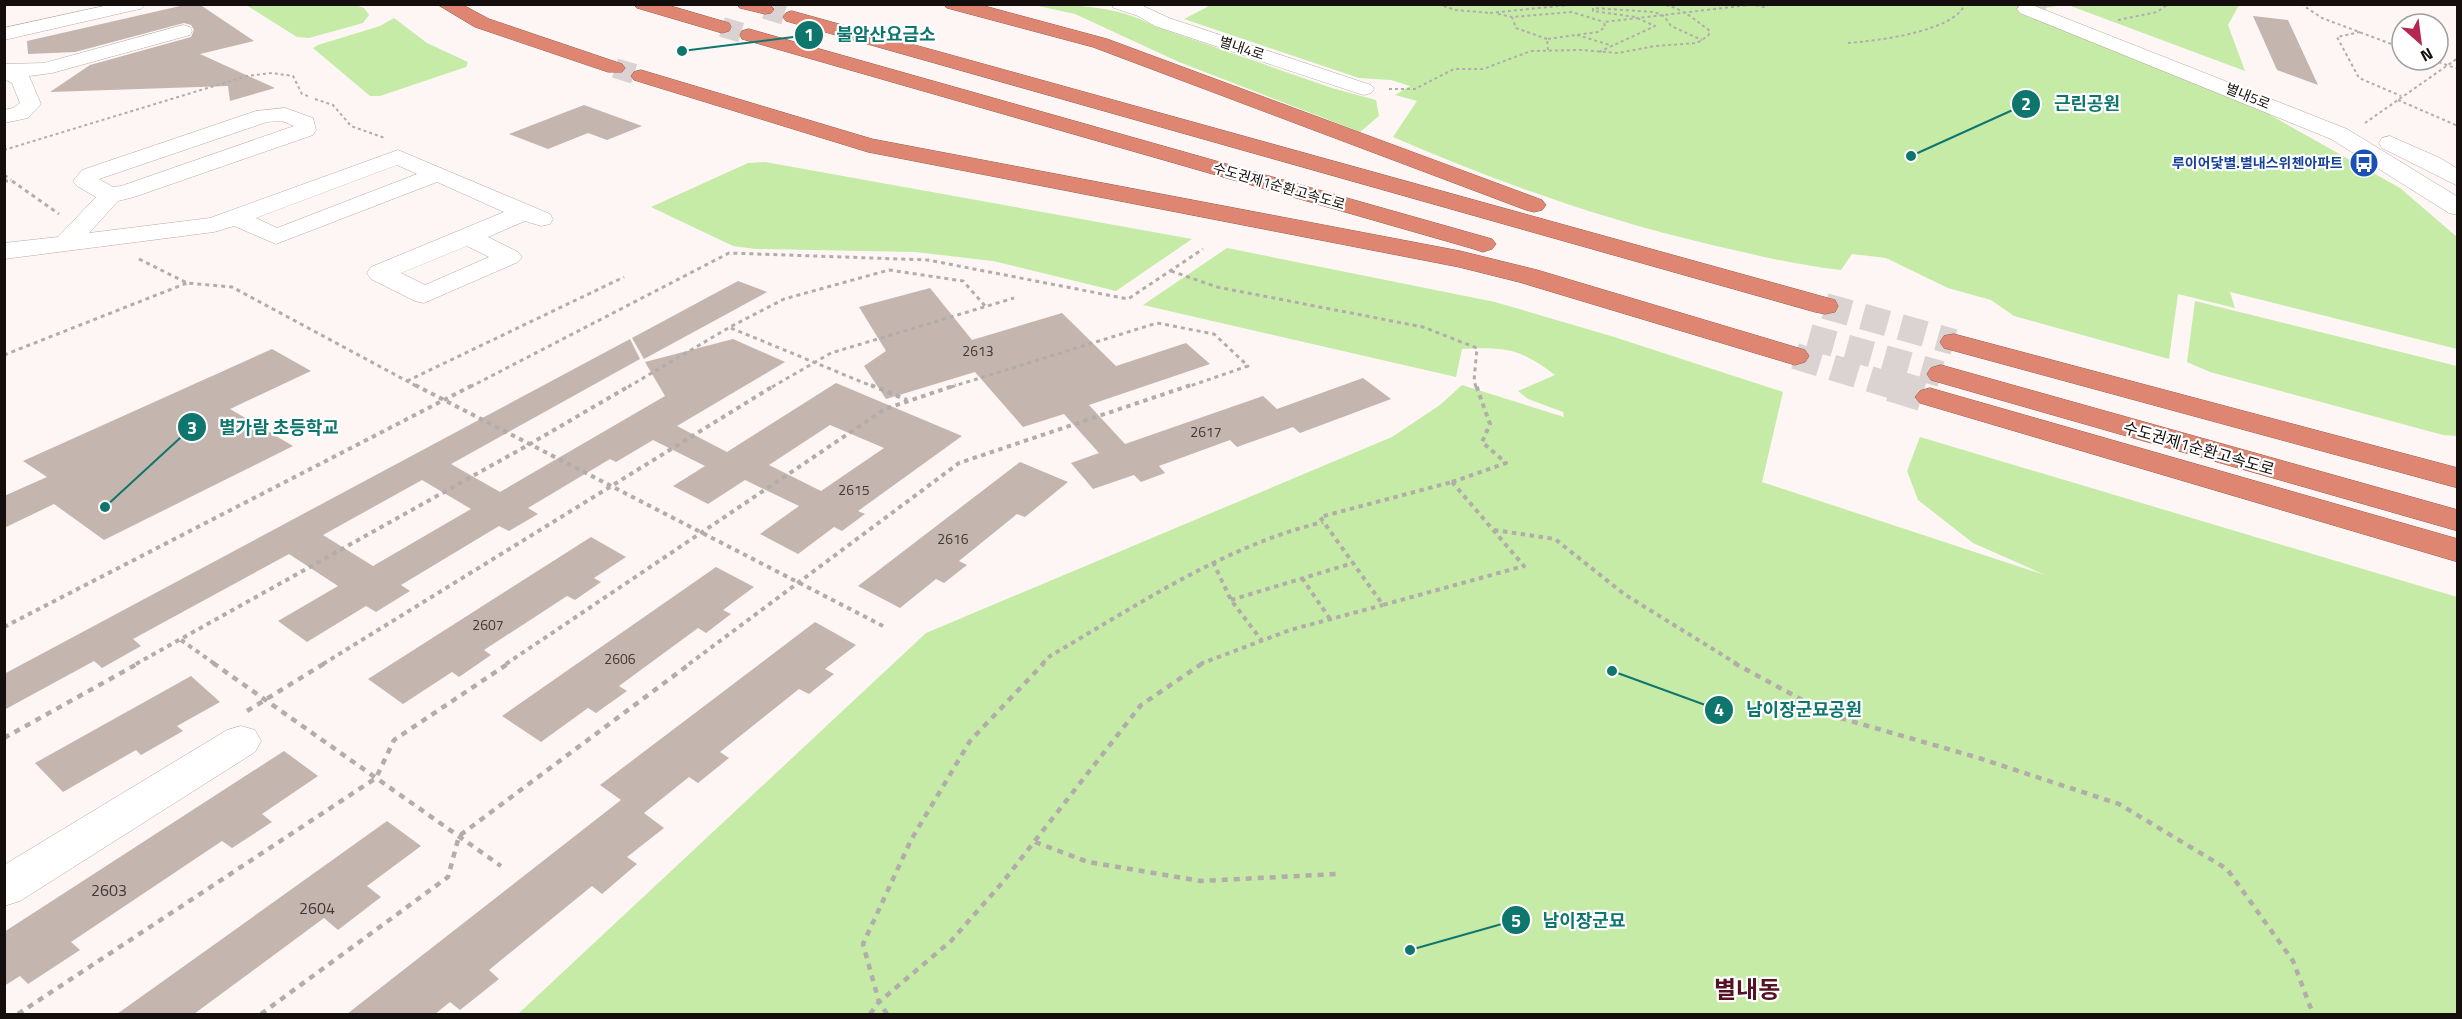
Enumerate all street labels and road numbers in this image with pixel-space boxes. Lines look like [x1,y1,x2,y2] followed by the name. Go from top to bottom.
[1217,30,1268,65] street label: 별내4로
[2223,77,2274,114] street label: 별내5로
[1211,157,1348,214] street label: 수도권제1순환고속도로
[2121,415,2278,481] street label: 수도권제1순환고속도로

